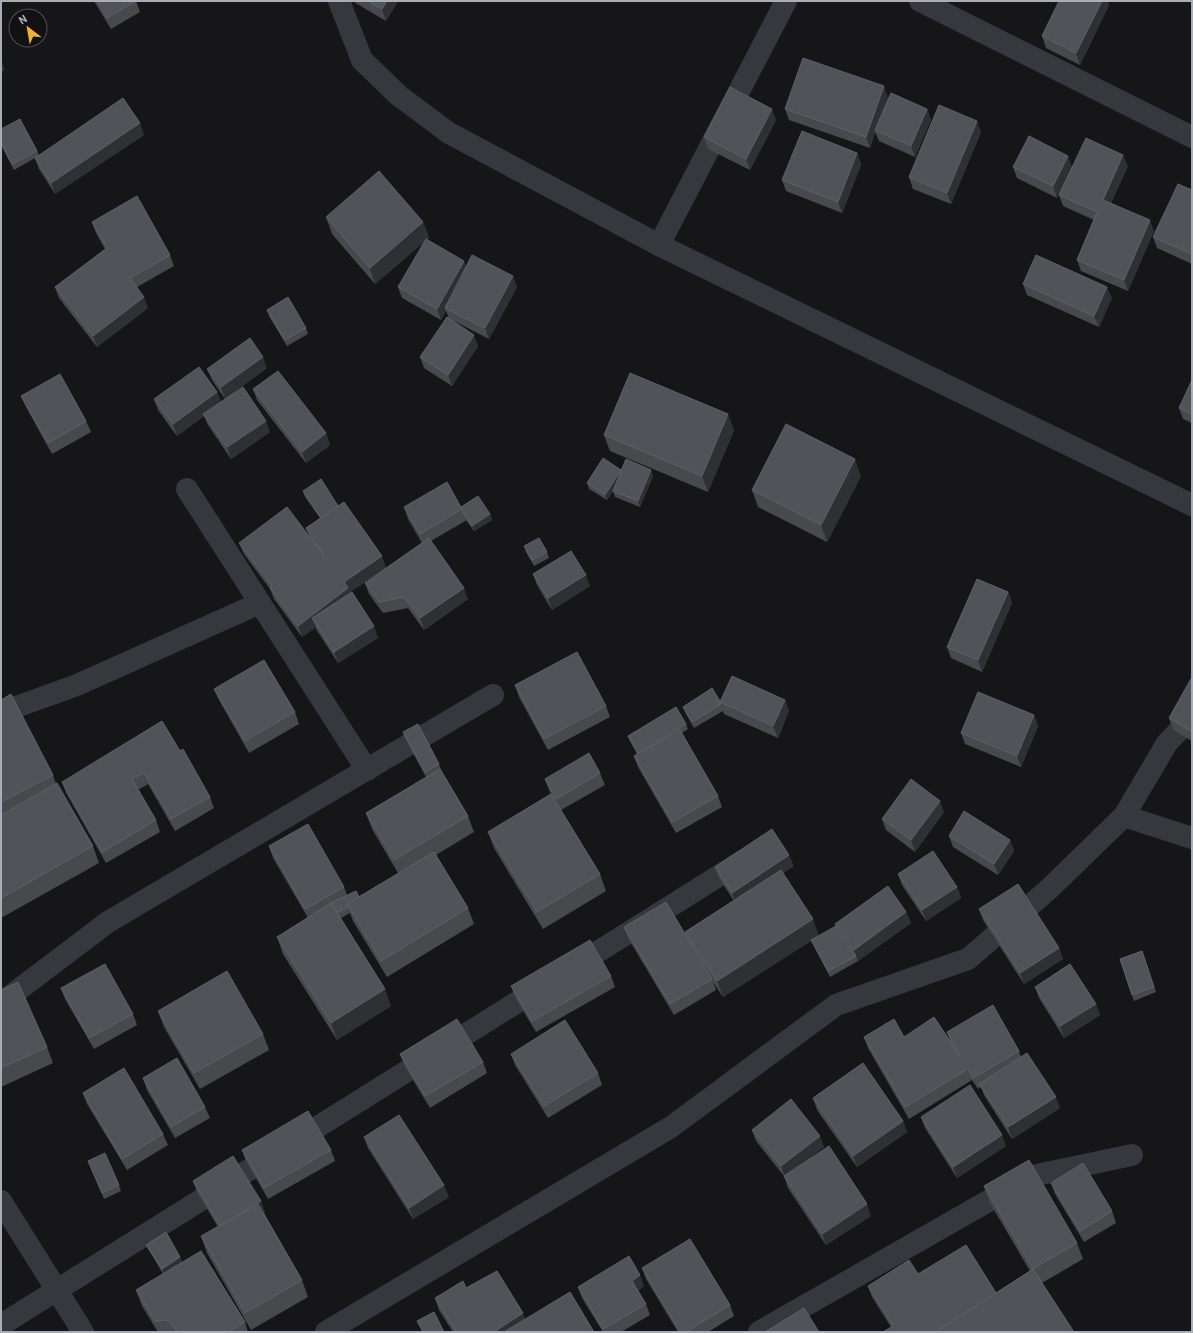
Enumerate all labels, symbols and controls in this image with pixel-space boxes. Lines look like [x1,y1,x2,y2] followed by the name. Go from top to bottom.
[8,8,48,48] north arrow
[16,12,29,26] text: N

